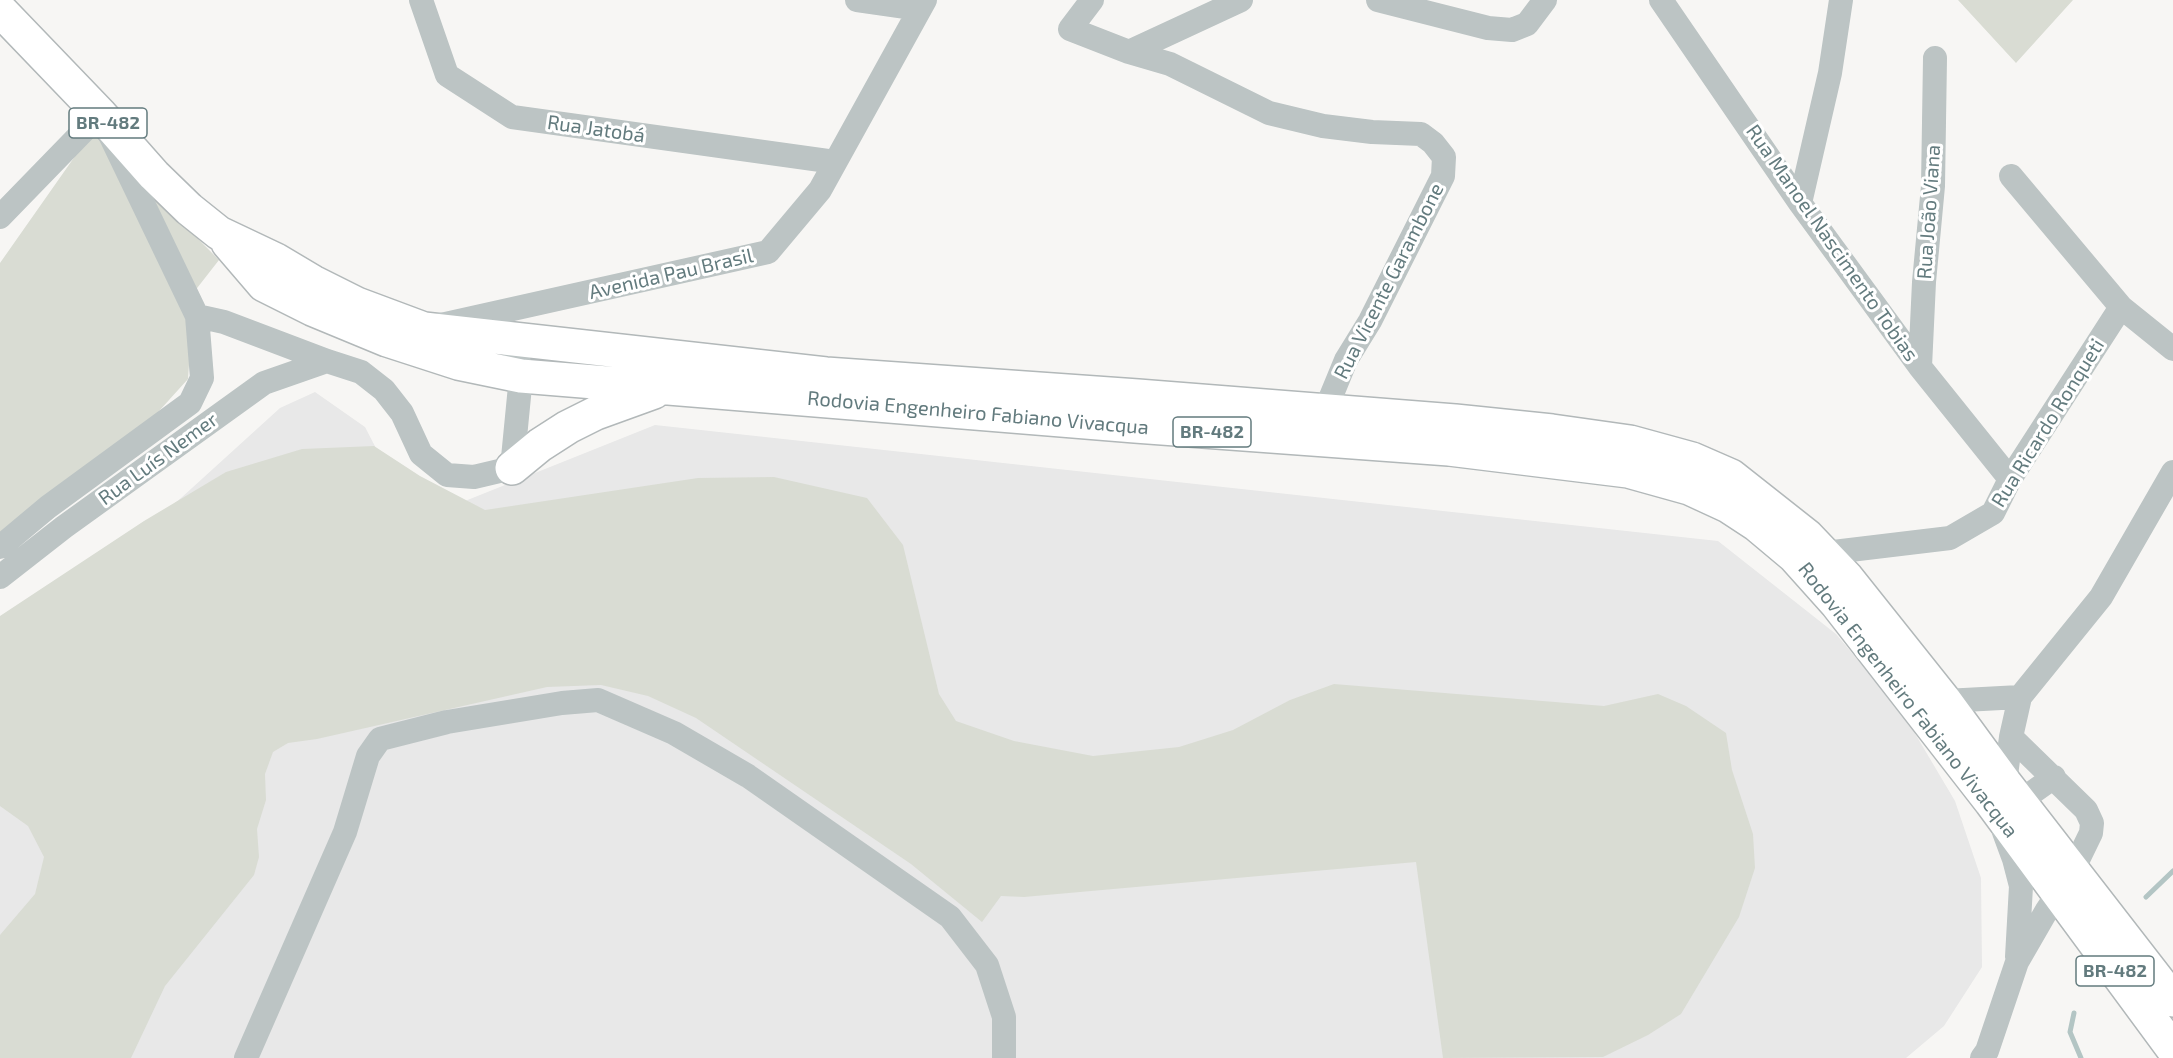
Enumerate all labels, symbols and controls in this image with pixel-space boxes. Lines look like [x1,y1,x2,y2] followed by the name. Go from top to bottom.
[69,108,147,138] road number: BR-482
[546,110,646,148] street label: Rua Jatobá
[1741,120,1923,366] street label: Rua Manoel Nascimento Tobias
[1912,144,1946,280] street label: Rua João Viana
[1329,179,1449,383] street label: Rua Vicente Garambone
[587,243,755,305] street label: Avenida Pau Brasil
[1986,334,2110,512] street label: Rua Ricardo Ronqueti
[806,386,1150,440] street label: Rodovia Engenheiro Fabiano Vivacqua
[94,408,222,510] street label: Rua Luís Nemer
[1173,417,1251,447] road number: BR-482
[1793,558,2023,842] street label: Rodovia Engenheiro Fabiano Vivacqua
[2076,956,2154,986] road number: BR-482

